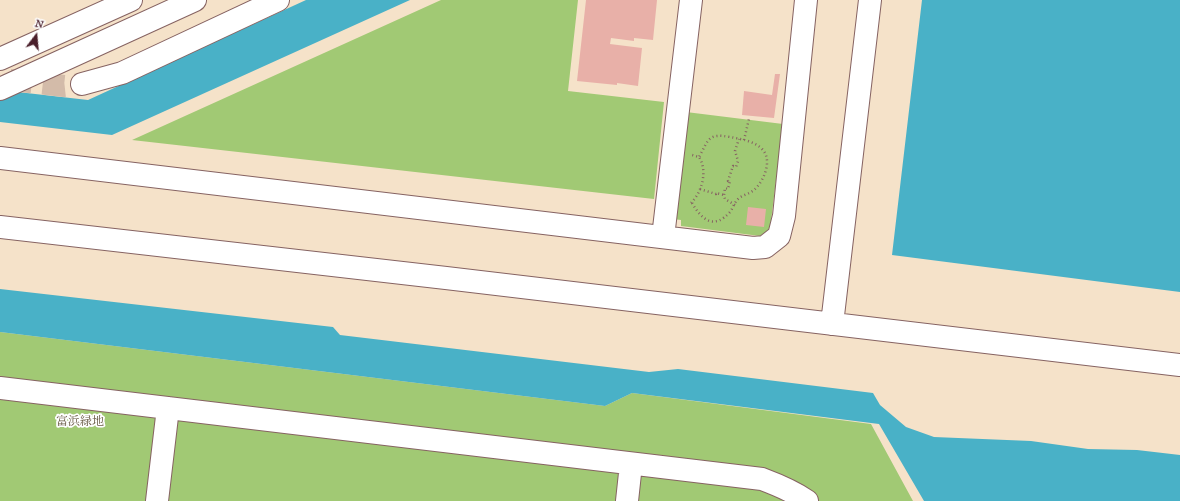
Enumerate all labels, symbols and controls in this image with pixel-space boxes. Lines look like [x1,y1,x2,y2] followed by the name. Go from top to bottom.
[16,16,56,56] north arrow
[34,17,45,31] text: N
[56,415,104,429] park label: 富浜緑地

